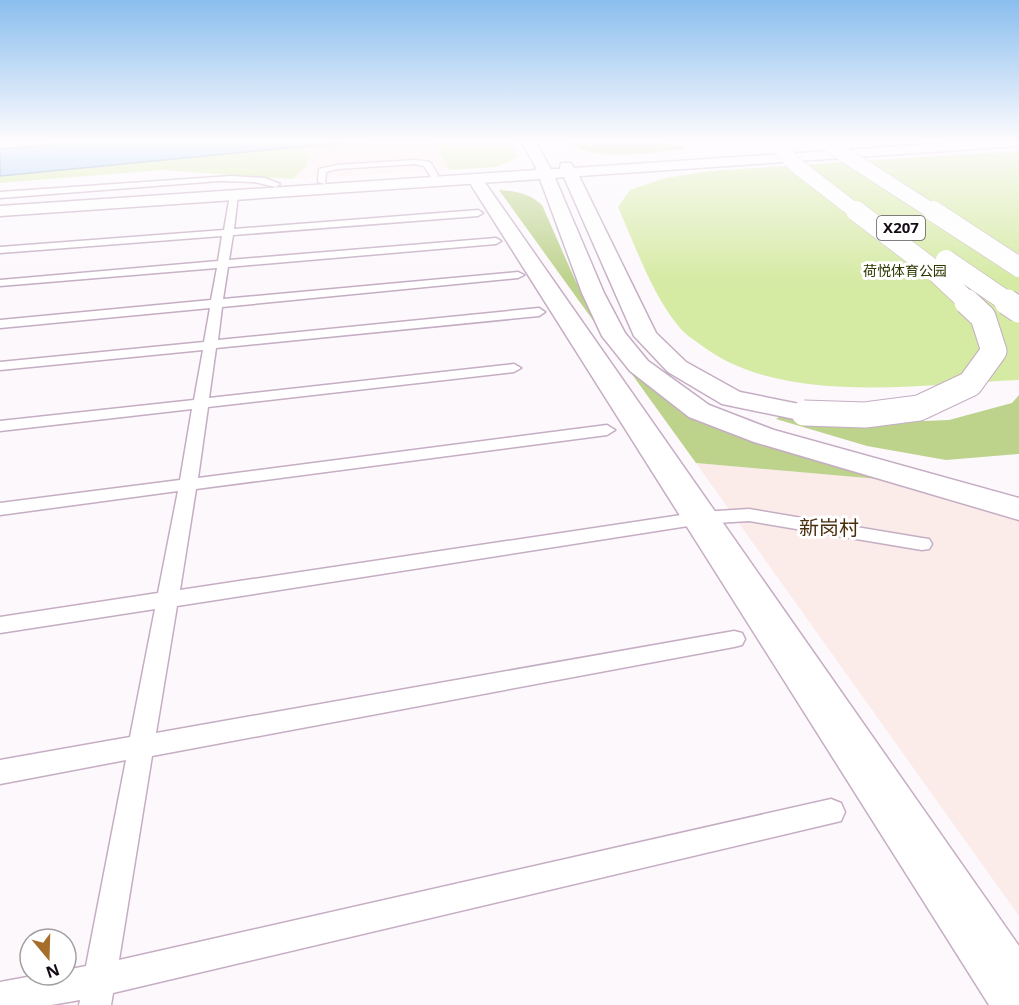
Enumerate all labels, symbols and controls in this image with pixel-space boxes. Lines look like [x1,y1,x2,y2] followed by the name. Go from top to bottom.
[877,216,925,240] road number: X207
[863,261,947,280] park label: 荷悦体育公园
[799,514,859,541] district label: 新岗村
[18,927,78,987] north arrow
[43,959,63,984] text: N

